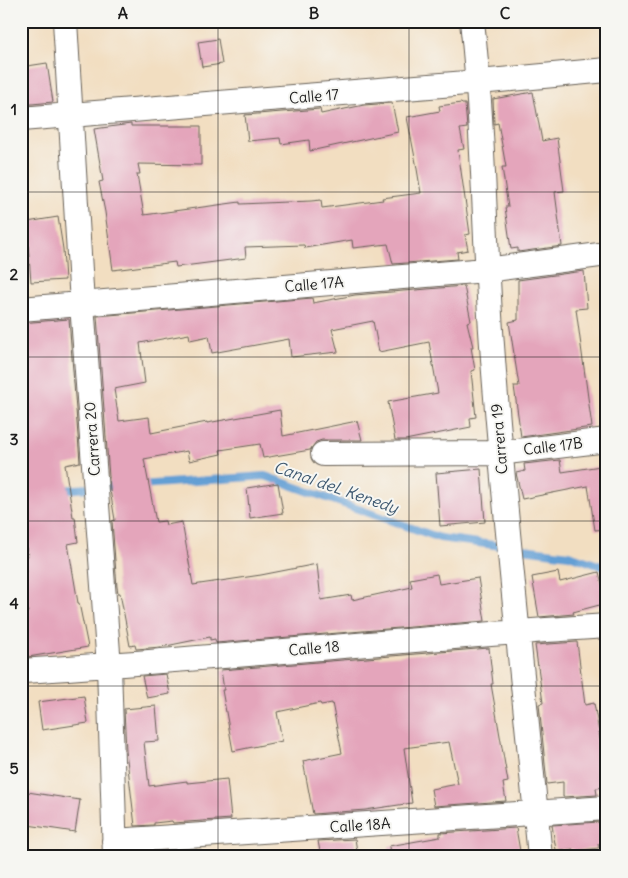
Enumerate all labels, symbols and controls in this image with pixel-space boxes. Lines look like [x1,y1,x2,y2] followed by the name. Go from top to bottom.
[118,3,128,23] text: A
[309,3,320,23] text: B
[500,3,511,23] text: C
[288,84,340,108] street label: Calle 17
[11,99,17,119] text: 1
[10,264,19,284] text: 2
[284,272,345,296] street label: Calle 17A
[80,401,104,477] street label: Carrera 20
[486,403,512,475] street label: Carrera 19
[9,429,19,449] text: 3
[522,433,584,459] street label: Calle 17B
[271,456,403,518] water label: Canal deL Kenedy
[9,593,19,613] text: 4
[288,636,340,660] street label: Calle 18
[9,758,19,778] text: 5
[329,813,391,837] street label: Calle 18A

